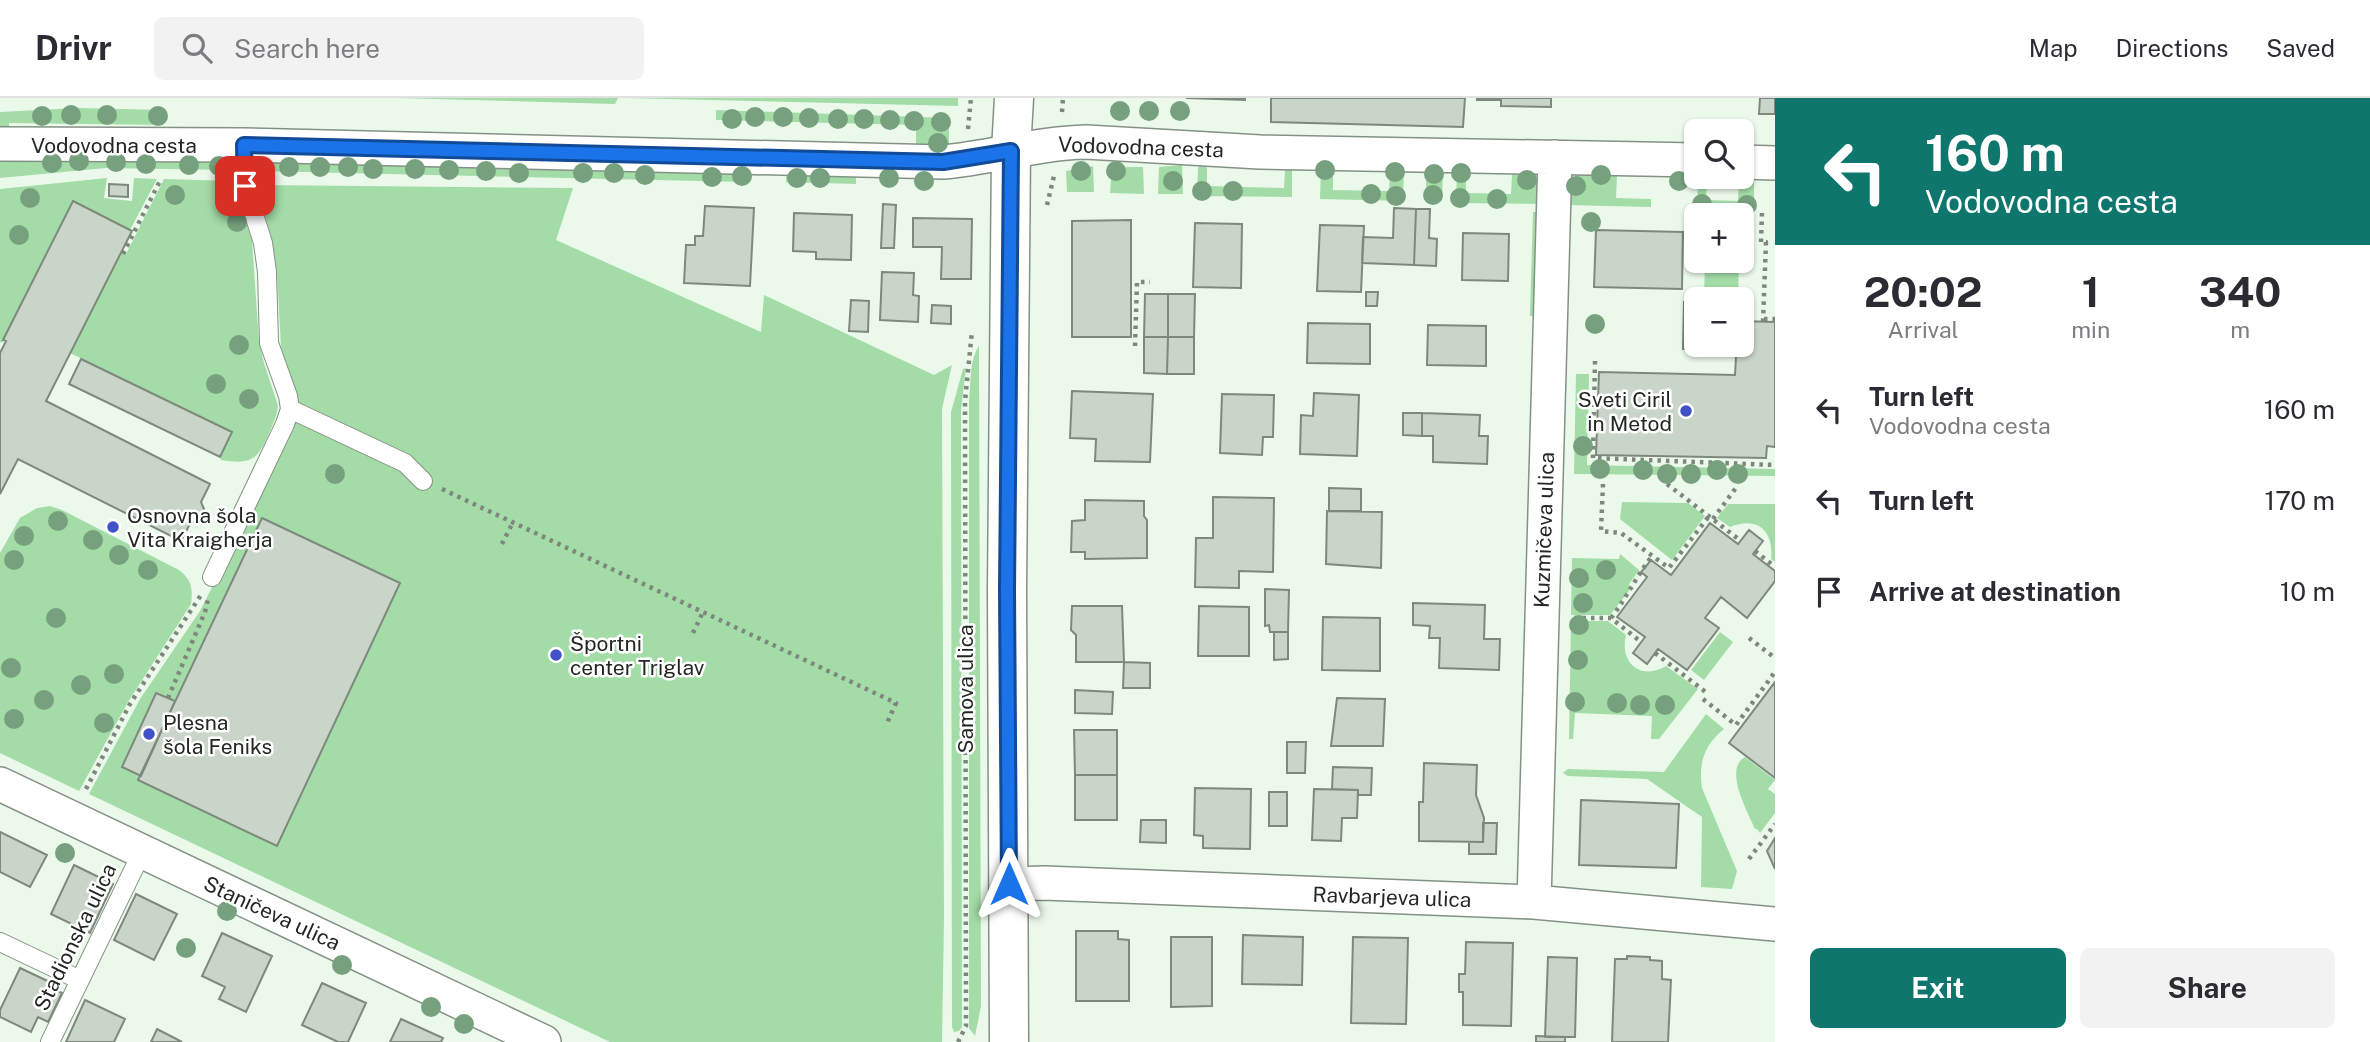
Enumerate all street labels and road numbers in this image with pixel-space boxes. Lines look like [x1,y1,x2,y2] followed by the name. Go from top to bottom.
[1058,132,1224,162] street label: Vodovodna cesta
[31,133,197,158] street label: Vodovodna cesta
[1529,452,1559,608] street label: Kuzmičeva ulica
[953,624,978,754] street label: Samova ulica
[29,859,121,1015] street label: Stadionska ulica
[200,870,344,956] street label: Staničeva ulica
[1312,882,1472,912] street label: Ravbarjeva ulica

